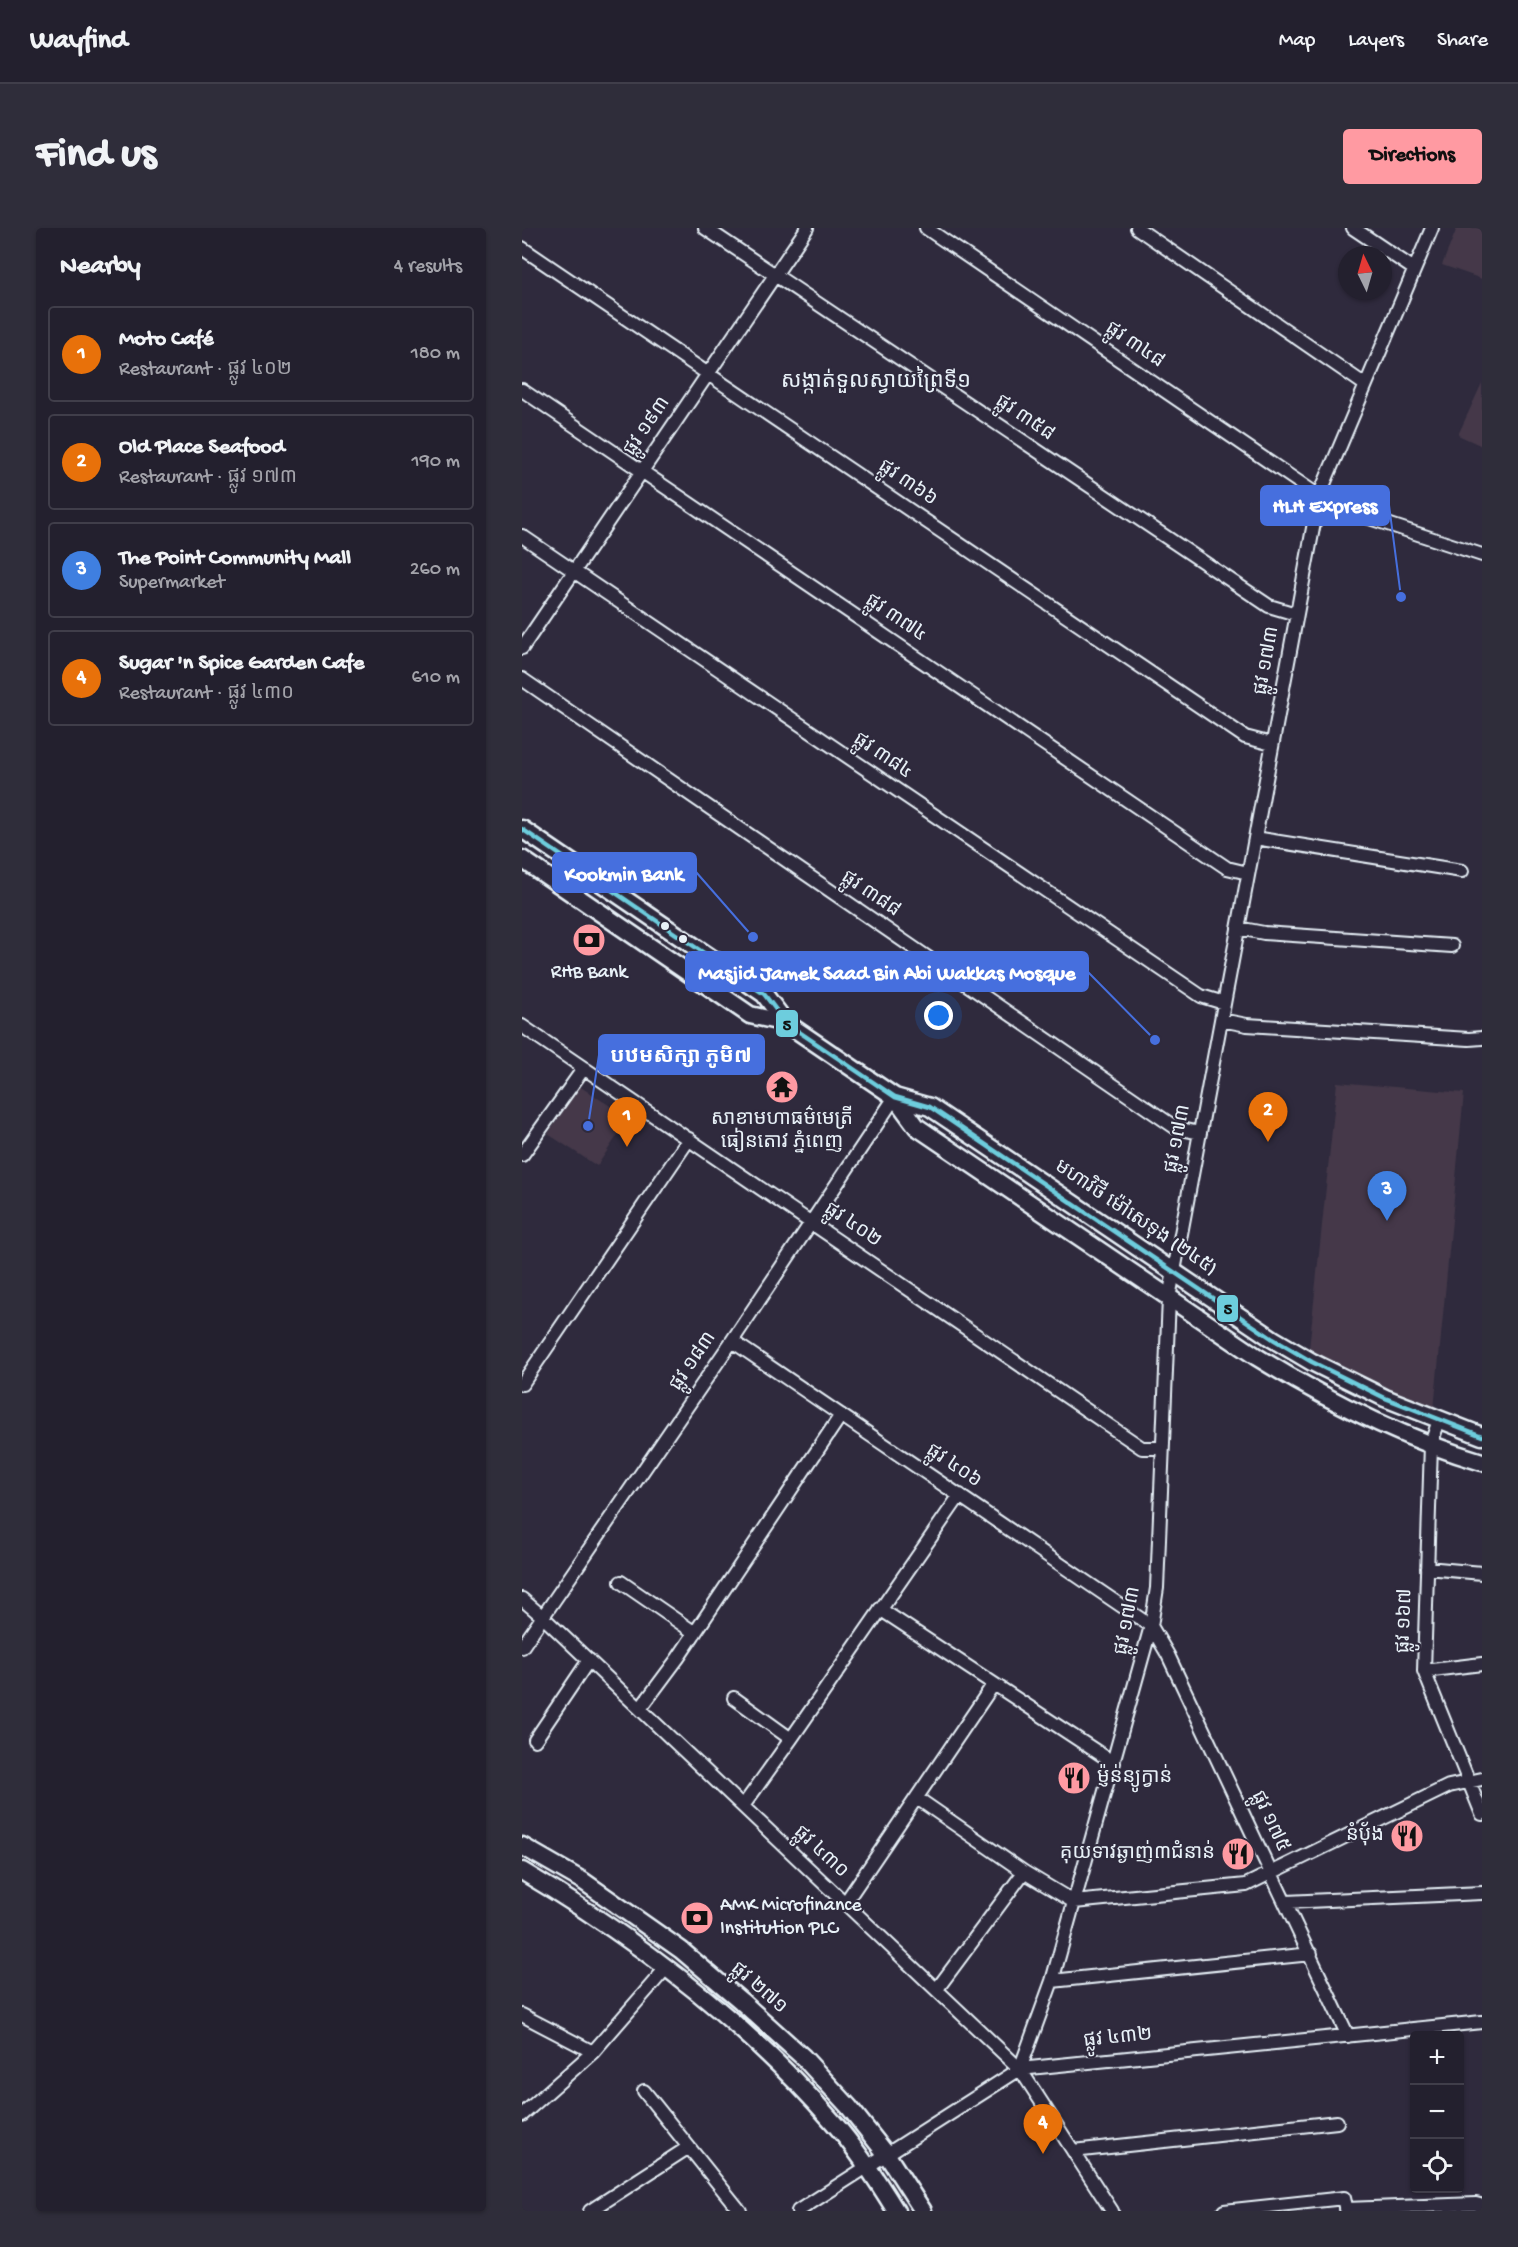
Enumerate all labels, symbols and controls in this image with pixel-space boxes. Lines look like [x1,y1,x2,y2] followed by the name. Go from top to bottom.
[30,25,127,58] text: Wayfind
[1279,29,1315,54] text: Map
[1348,29,1404,54] text: Layers
[1437,29,1488,54] text: Share
[1343,129,1482,184] button: Directions
[36,132,156,181] text: Find us
[1338,246,1392,300] north arrow
[60,252,141,283] text: Nearby
[394,256,462,279] text: 4 results
[1098,317,1169,377] street label: ផ្លូវ ៣៤៨
[119,327,214,353] text: Moto Café
[77,343,86,366] text: 1
[411,343,460,366] text: 180 m
[119,359,292,382] text: Restaurant · ផ្លូវ ៤០២
[781,366,971,396] district label: សង្កាត់ទួលស្វាយព្រៃទី១
[988,391,1058,450] street label: ផ្លូវ ៣៥៨
[620,393,679,463] street label: ផ្លូវ ១៩៣
[119,435,285,461] text: Old Place Seafood
[77,451,86,474] text: 2
[412,451,460,474] text: 190 m
[871,456,941,515] street label: ផ្លូវ ៣៦៦
[119,467,297,490] text: Restaurant · ផ្លូវ ១៧៣
[1261,486,1389,525] callout: HLH Express
[1273,496,1379,521] text: HLH Express
[119,546,351,572] text: The Point Community Mall
[76,559,87,582] text: 3
[410,559,460,582] text: 260 m
[119,572,225,595] text: Supermarket
[858,589,931,651] street label: ផ្លូវ ៣៧៤
[1251,625,1289,698] street label: ផ្លូវ ១៧៣
[119,651,364,677] text: Sugar 'n Spice Garden Cafe
[77,667,86,690] text: 4
[411,667,460,690] text: 610 m
[119,683,294,706] text: Restaurant · ផ្លូវ ៤៣០
[846,728,917,788] street label: ផ្លូវ ៣៨៤
[553,853,696,892] callout: Kookmin Bank
[564,864,686,889] text: Kookmin Bank
[834,867,904,926] street label: ផ្លូវ ៣៨៨
[659,920,671,932] unlabelled marker
[571,922,607,958] bank icon: RHB Bank
[677,933,689,945] unlabelled marker
[686,952,1088,991] callout: Masjid Jamek Saad Bin Abi Wakkas Mosque
[551,962,629,985] place label: RHB Bank
[698,963,1077,988] text: Masjid Jamek Saad Bin Abi Wakkas Mosque
[924,1001,953,1030] your location
[775,1009,799,1038] line badge: 5
[783,1018,792,1037] text: 5
[599,1035,764,1074] callout: បឋមសិក្សា ភូមិ៧
[610,1045,752,1071] text: បឋមសិក្សា ភូមិ៧
[764,1069,800,1105] temple icon: សាខាមហាធម៌មេត្រី ធៀនតោវ ភ្នំពេញ
[1248,1092,1288,1142] pin: 2
[608,1098,646,1147] pin: 1
[1161,1103,1201,1176] street label: ផ្លូវ ១៧៣
[711,1105,853,1155] place label: សាខាមហាធម៌មេត្រី ធៀនតោវ ភ្នំពេញ
[1050,1152,1223,1282] street label: មហាវិថី ម៉ៅសេទុង (២៤៥)
[1368,1172,1406,1221] pin: 3
[817,1198,886,1257] street label: ផ្លូវ ៤០២
[1216,1294,1239,1323] line badge: 5
[1224,1302,1233,1321] text: 5
[666,1328,725,1398] street label: ផ្លូវ ១៨៣
[919,1439,986,1497] street label: ផ្លូវ ៤០៦
[1111,1585,1151,1658] street label: ផ្លូវ ១៧៣
[1393,1588,1423,1654] street label: ផ្លូវ ១៦៧
[1056,1760,1092,1796] restaurant icon: ម្ញ៉ន់ន្យូក្វាន់
[1097,1764,1172,1793] place label: ម្ញ៉ន់ន្យូក្វាន់
[1241,1788,1293,1858] street label: ផ្លូវ ១៧៥
[1389,1818,1425,1854] restaurant icon: នំប៉័ង
[785,1821,853,1887] street label: ផ្លូវ ៤៣០
[1346,1821,1384,1848] place label: នំប៉័ង
[1220,1836,1256,1872] restaurant icon: គុយទាវឆ្ងាញ់៣ជំនាន់
[1060,1839,1215,1866] place label: គុយទាវឆ្ងាញ់៣ជំនាន់
[720,1895,862,1941] place label: AMK Microfinance Institution PLC
[679,1900,715,1936] bank icon: AMK Microfinance Institution PLC
[722,1958,791,2023] street label: ផ្លូវ ២៧១
[1082,2023,1154,2058] street label: ផ្លូវ ៤៣២
[1410,2031,1464,2193] map controls
[1410,2031,1464,2085] button: +
[1410,2085,1464,2139] button: −
[1024,2104,1062,2154] pin: 4
[1410,2139,1464,2193] button: locate

